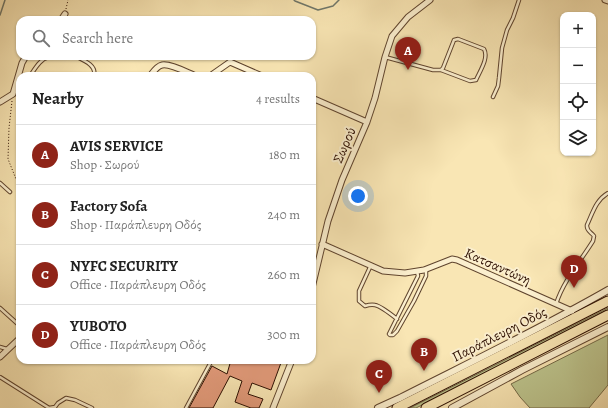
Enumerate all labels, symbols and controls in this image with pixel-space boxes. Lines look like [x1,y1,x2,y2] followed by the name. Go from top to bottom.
[560,12,596,156] map controls
[560,12,596,48] button: +
[16,16,316,60] search box
[30,27,52,49] icon: search
[62,28,133,48] text: Search here
[395,37,421,70] pin: A
[560,48,596,84] button: −
[560,84,596,120] button: locate
[32,87,83,110] text: Nearby
[256,90,300,107] text: 4 results
[560,120,596,156] button: layers
[328,124,360,166] street label: Σωρού
[70,136,163,156] text: AVIS SERVICE
[41,146,49,163] text: A
[269,146,300,163] text: 180 m
[70,156,139,173] text: Shop · Σωρού
[348,186,368,206] your location
[70,196,148,216] text: Factory Sofa
[41,206,49,223] text: B
[268,206,300,223] text: 240 m
[70,216,201,233] text: Shop · Παράπλευρη Οδός
[462,243,534,290] street label: Κατσαντώνη
[561,255,587,288] pin: D
[70,256,178,276] text: NYFC SECURITY
[41,266,49,283] text: C
[267,266,300,283] text: 260 m
[70,276,206,293] text: Office · Παράπλευρη Οδός
[449,302,550,367] street label: Παράπλευρη Οδός
[70,316,127,336] text: YUBOTO
[40,326,50,343] text: D
[267,326,300,343] text: 300 m
[70,336,206,353] text: Office · Παράπλευρη Οδός
[411,338,437,371] pin: B
[366,360,392,393] pin: C

